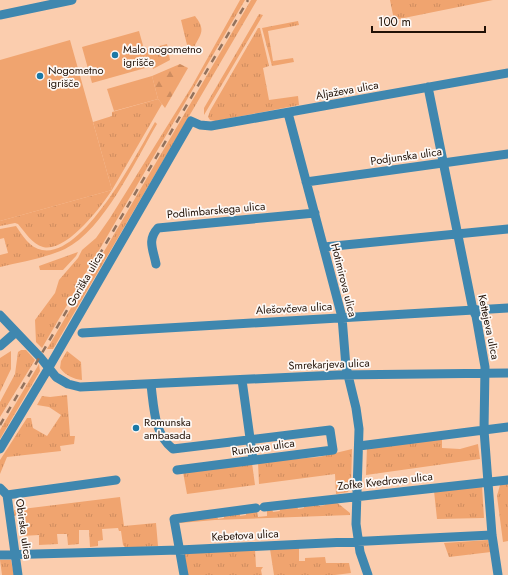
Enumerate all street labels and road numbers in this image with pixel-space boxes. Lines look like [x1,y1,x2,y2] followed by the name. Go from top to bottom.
[314,77,380,103] street label: Aljaževa ulica
[369,143,443,169] street label: Podjunska ulica
[166,198,266,222] street label: Podlimbarskega ulica
[327,241,361,319] street label: Hotimirova ulica
[63,249,107,309] street label: Goriška ulica
[474,293,504,361] street label: Kettejeva ulica
[255,298,333,318] street label: Alešovčeva ulica
[288,355,370,373] street label: Smrekarjeva ulica
[231,435,295,459] street label: Runkova ulica
[337,468,433,494] street label: Zofke Kvedrove ulica
[12,498,36,560] street label: Obirska ulica
[211,525,279,545] street label: Kebetova ulica

